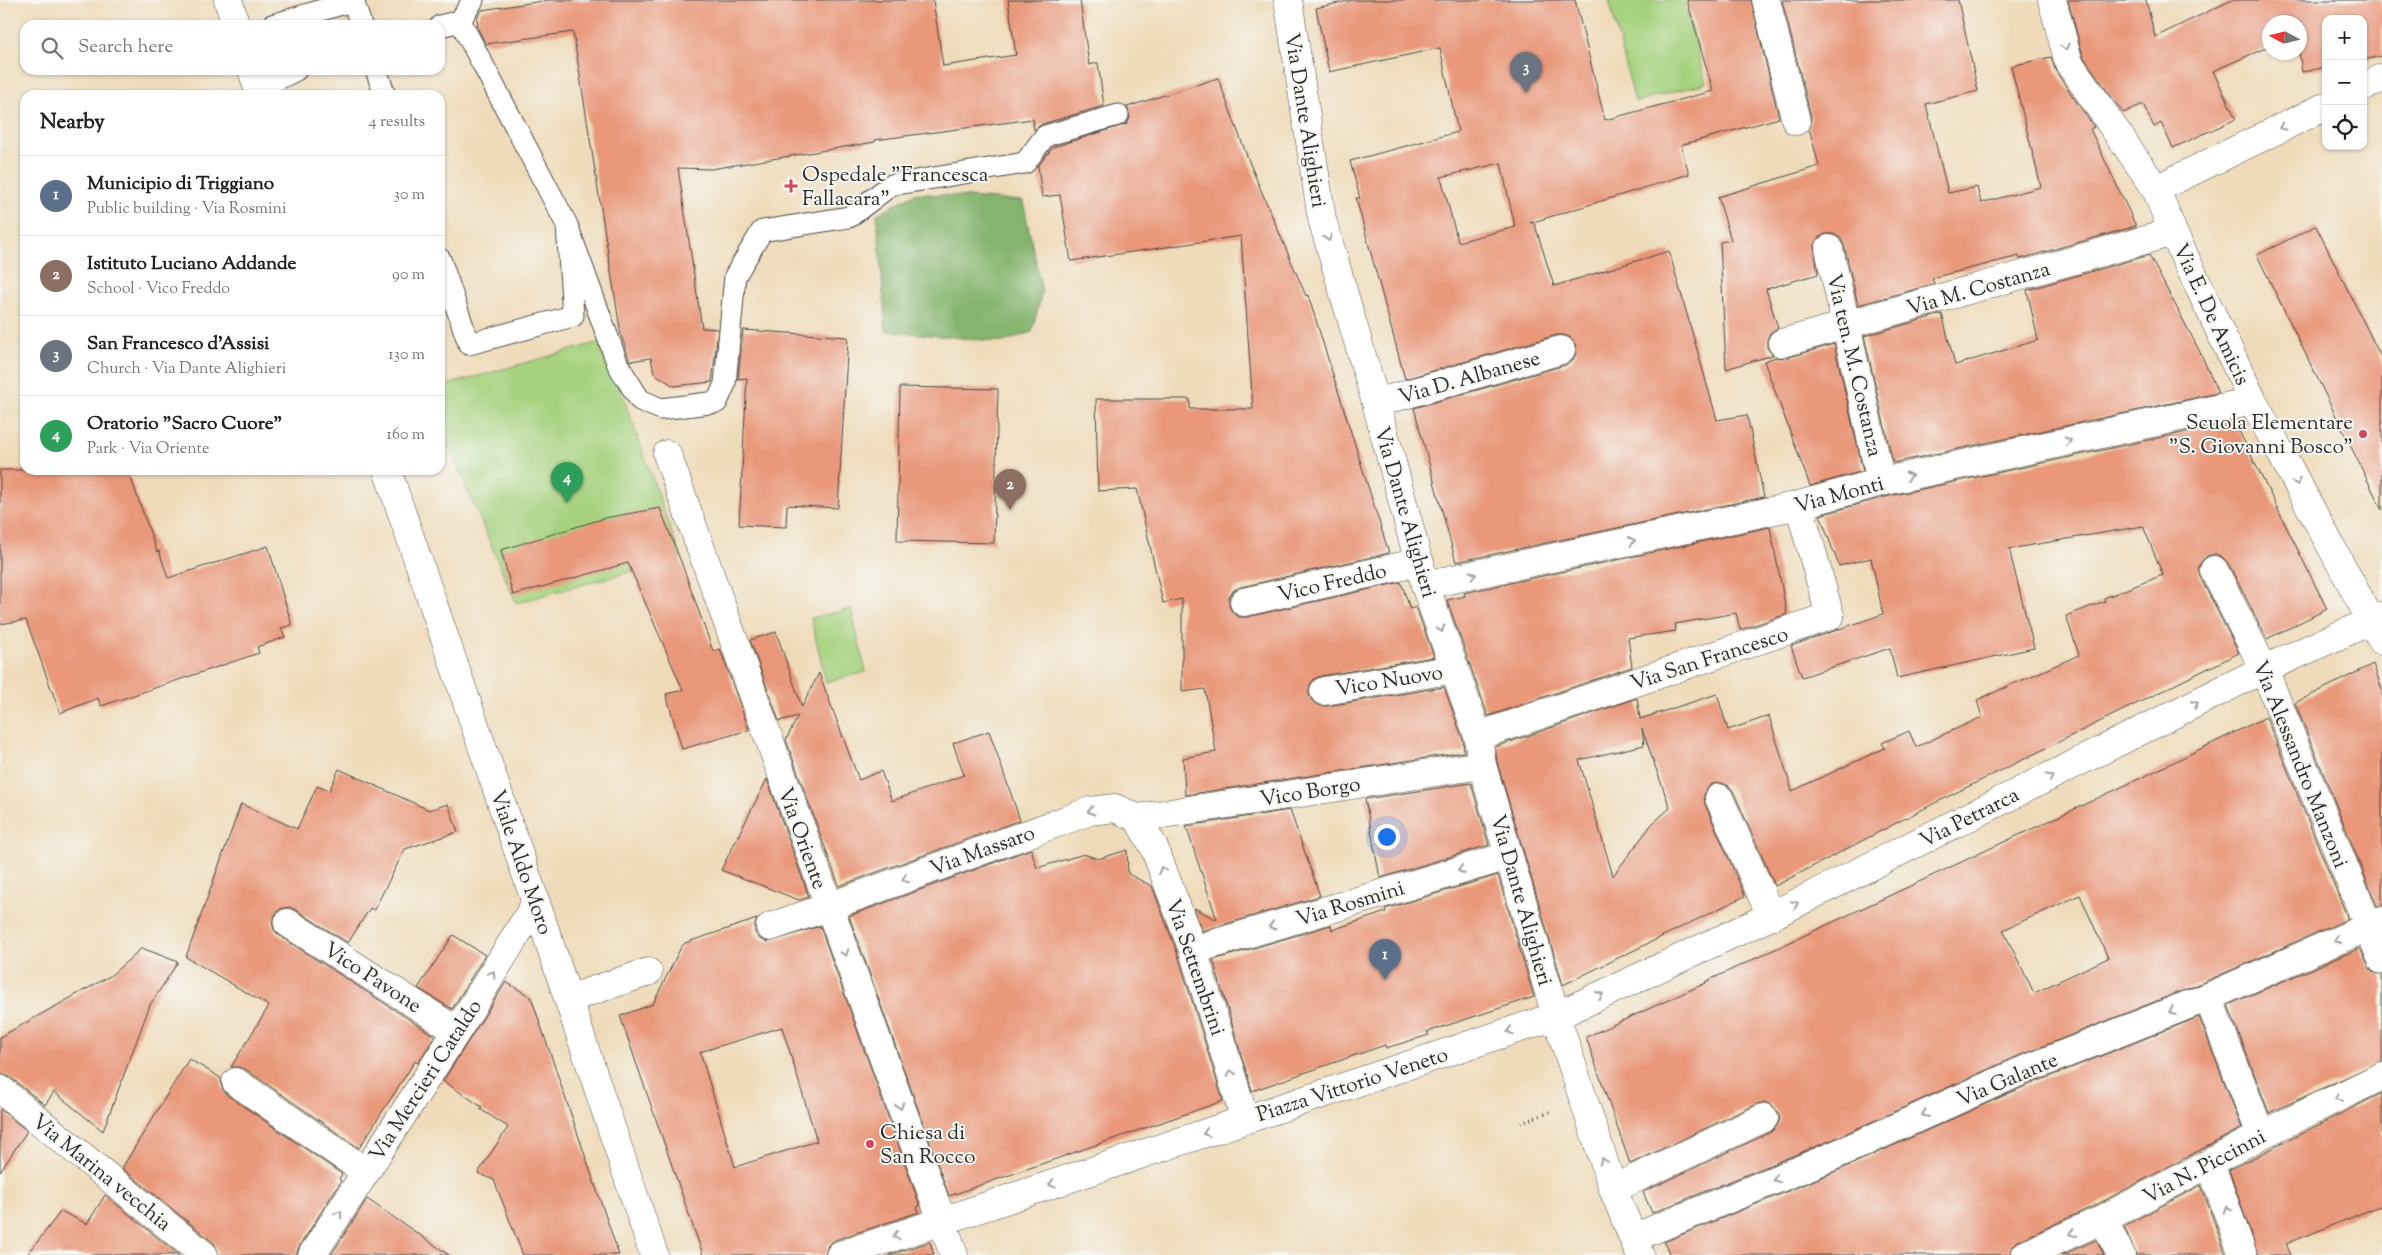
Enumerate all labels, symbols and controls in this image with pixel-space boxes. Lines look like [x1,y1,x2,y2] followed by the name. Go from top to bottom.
[2262,15,2307,60] north arrow
[2322,15,2367,150] map controls
[2322,15,2367,60] button: +
[20,20,445,75] search box
[1275,31,1333,210] street label: Via Dante Alighieri
[38,34,66,62] icon: search
[78,34,173,61] text: Search here
[2059,42,2069,51] one-way arrow
[1510,52,1542,93] pin: 3
[2322,60,2367,105] button: −
[2322,105,2367,150] button: locate
[40,108,105,138] text: Nearby
[369,111,425,134] text: 4 results
[2278,121,2287,132] one-way arrow
[802,161,989,215] place label: Ospedale "Francesca Fallacara"
[87,171,274,198] text: Municipio di Triggiano
[784,179,798,193] marker: Ospedale "Francesca Fallacara"
[53,184,59,207] text: 1
[394,184,425,207] text: 30 m
[87,198,287,221] text: Public building · Via Rosmini
[1322,233,1332,241] one-way arrow
[2164,239,2256,391] street label: Via E. De Amicis
[87,251,296,278] text: Istituto Luciano Addande
[1903,255,2054,325] street label: Via M. Costanza
[52,264,60,287] text: 2
[392,264,425,287] text: 90 m
[1817,271,1889,460] street label: Via ten. M. Costanza
[87,278,230,301] text: School · Vico Freddo
[87,331,270,358] text: San Francesco d'Assisi
[53,344,59,367] text: 3
[388,344,425,367] text: 130 m
[1395,344,1544,413] street label: Via D. Albanese
[87,358,286,381] text: Church · Via Dante Alighieri
[2169,409,2353,463] place label: Scuola Elementare "S. Giovanni Bosco"
[87,411,282,438] text: Oratorio "Sacro Cuore"
[52,424,60,447] text: 4
[387,424,425,447] text: 160 m
[1365,424,1443,602] street label: Via Dante Alighieri
[2357,428,2369,440] marker: Scuola Elementare "S. Giovanni Bosco"
[2063,436,2072,447] one-way arrow
[87,438,210,461] text: Park · Via Oriente
[551,462,583,503] pin: 4
[994,469,1026,510] pin: 2
[1791,470,1888,522] street label: Via Monti
[1905,471,1913,482] one-way arrow
[2291,477,2301,486] one-way arrow
[1627,536,1636,547] one-way arrow
[1275,557,1390,611] street label: Vico Freddo
[1468,570,1477,581] one-way arrow
[1627,620,1792,700] street label: Via San Francesco
[1435,624,1445,633] one-way arrow
[2244,656,2355,873] street label: Via Alessandro Manzoni
[1333,659,1445,705] street label: Vico Nuovo
[2190,700,2199,710] one-way arrow
[1258,770,1363,816] street label: Vico Borgo
[2045,773,2054,783] one-way arrow
[1915,781,2025,857] street label: Via Petrarca
[769,784,833,894] street label: Via Oriente
[481,786,559,939] street label: Viale Aldo Moro
[1086,806,1095,816] one-way arrow
[1481,812,1559,990] street label: Via Dante Alighieri
[926,819,1040,885] street label: Via Massaro
[1374,824,1400,850] your location
[1458,864,1466,874] one-way arrow
[1158,866,1168,874] one-way arrow
[902,873,910,883] one-way arrow
[1293,874,1408,936] street label: Via Rosmini
[1157,895,1232,1040] street label: Via Settembrini
[1790,900,1799,910] one-way arrow
[1269,921,1277,931] one-way arrow
[2333,934,2342,945] one-way arrow
[317,936,427,1022] street label: Vico Pavone
[1369,939,1401,980] pin: 1
[839,948,849,957] one-way arrow
[486,971,495,980] one-way arrow
[1595,991,1604,1002] one-way arrow
[363,994,490,1168] street label: Via Mercieri Cataldo
[2168,1005,2177,1016] one-way arrow
[1506,1026,1514,1036] one-way arrow
[1253,1041,1452,1131] street label: Piazza Vittorio Veneto
[1952,1046,2063,1116] street label: Via Galante
[1226,1070,1236,1078] one-way arrow
[2334,1091,2343,1102] one-way arrow
[894,1101,904,1110] one-way arrow
[24,1108,177,1240] street label: Via Marina vecchia
[1921,1108,1930,1119] one-way arrow
[880,1119,976,1173] place label: Chiesa di San Rocco
[2138,1123,2272,1213] street label: Via N. Piccinni
[1202,1127,1211,1137] one-way arrow
[864,1138,876,1150] marker: Chiesa di San Rocco
[1599,1157,1609,1165] one-way arrow
[1772,1173,1781,1184] one-way arrow
[1048,1178,1057,1188] one-way arrow
[2223,1205,2233,1214] one-way arrow
[332,1211,342,1220] one-way arrow
[2069,1226,2078,1237] one-way arrow
[892,1230,901,1240] one-way arrow

